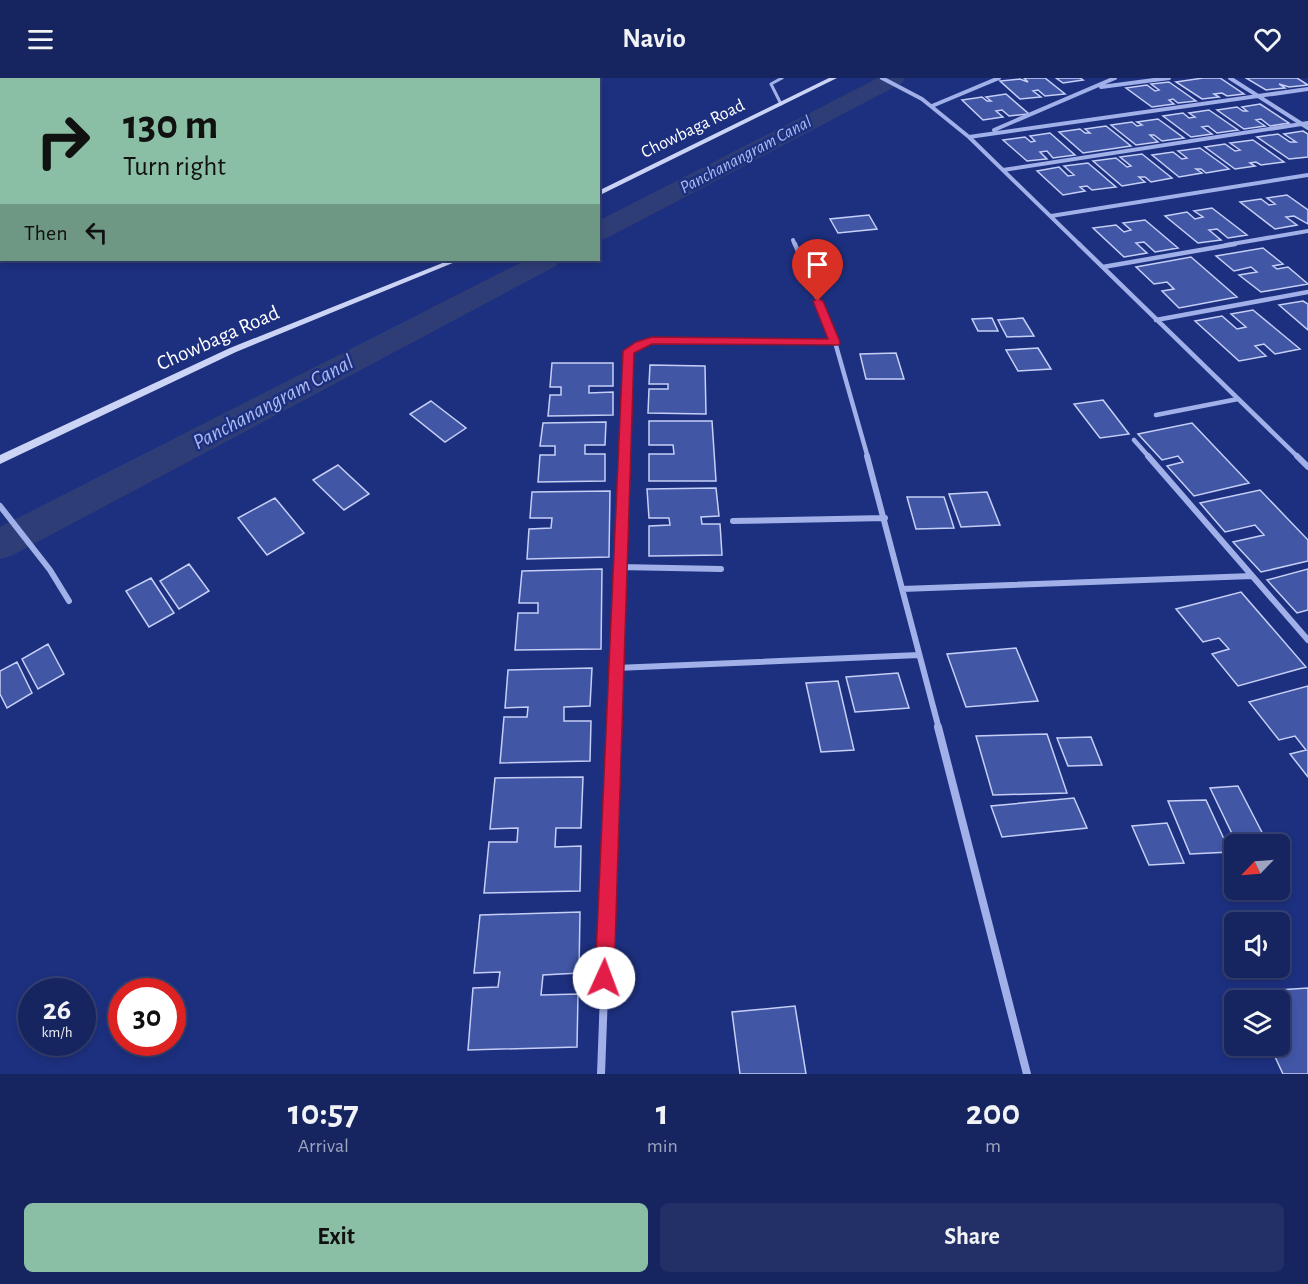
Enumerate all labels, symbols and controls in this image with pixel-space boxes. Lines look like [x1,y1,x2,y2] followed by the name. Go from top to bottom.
[24,23,57,56] icon: menu
[1251,23,1284,56] icon: heart
[622,25,686,52] text: Navio
[638,96,748,162] street label: Chowbaga Road
[24,102,102,180] icon: right
[123,104,218,146] text: 130 m
[677,113,815,197] water label: Panchanangram Canal
[123,153,226,180] text: Turn right
[80,216,113,249] icon: left
[24,222,68,244] text: Then
[792,239,843,301] pin
[801,248,834,281] icon: arrive
[154,302,282,374] street label: Chowbaga Road
[189,350,357,454] water label: Panchanangram Canal
[1224,834,1290,900] north arrow
[1224,834,1290,1056] map controls
[1224,912,1290,978] button: sound
[572,946,636,1010] position arrow
[108,978,186,1056] speed limit sign: 30
[1224,990,1290,1056] button: layers
[43,995,71,1025] text: 26
[42,1025,72,1040] text: km/h
[288,1095,359,1131] text: 10:57
[656,1095,669,1131] text: 1
[966,1095,1020,1131] text: 200
[298,1136,349,1156] text: Arrival
[647,1136,678,1156] text: min
[985,1136,1001,1156] text: m
[24,1203,648,1272] button: Exit
[660,1203,1284,1272] button: Share

